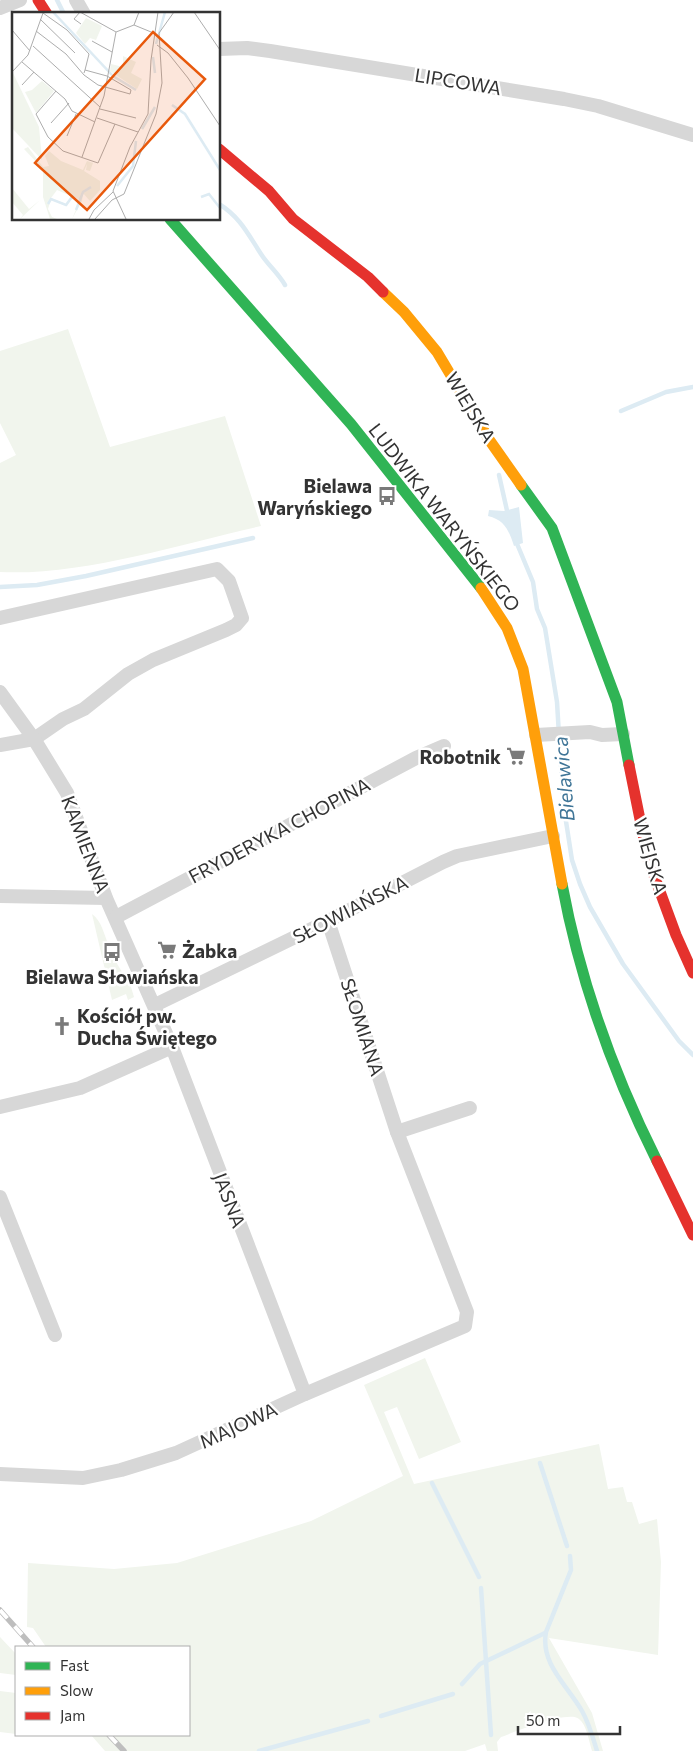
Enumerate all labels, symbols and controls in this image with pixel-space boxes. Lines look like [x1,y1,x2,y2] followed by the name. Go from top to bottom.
[12,12,220,220] inset map
[413,63,503,99] street label: LIPCOWA
[441,367,501,447] street label: WIEJSKA
[364,418,526,616] street label: LUDWIKA WARYŃSKIEGO
[257,474,372,519] place label: Bielawa Waryńskiego
[376,485,398,507] bus stop icon: Bielawa Waryńskiego
[547,736,579,822] water label: Bielawica
[419,745,501,768] place label: Robotnik
[505,745,527,767] supermarket icon: Robotnik
[184,772,374,888] street label: FRYDERYKA CHOPINA
[57,792,115,896] street label: KAMIENNA
[629,815,673,897] street label: WIEJSKA
[289,870,411,948] street label: SŁOWIAŃSKA
[156,939,178,961] supermarket icon: Żabka
[182,939,237,962] place label: Żabka
[101,941,123,963] bus stop icon: Bielawa Słowiańska
[26,965,199,988] place label: Bielawa Słowiańska
[336,975,390,1079] street label: SŁOMIANA
[77,1004,217,1049] place label: Kościół pw. Ducha Świętego
[51,1015,73,1037] church icon: Kościół pw. Ducha Świętego
[209,1169,251,1231] street label: JASNA
[195,1397,281,1453] street label: MAJOWA
[15,1646,190,1736] legend
[60,1656,89,1674] text: Fast
[60,1681,93,1699] text: Slow
[518,1704,620,1736] scale bar
[60,1706,85,1724] text: Jam
[526,1711,560,1729] text: 50 m

